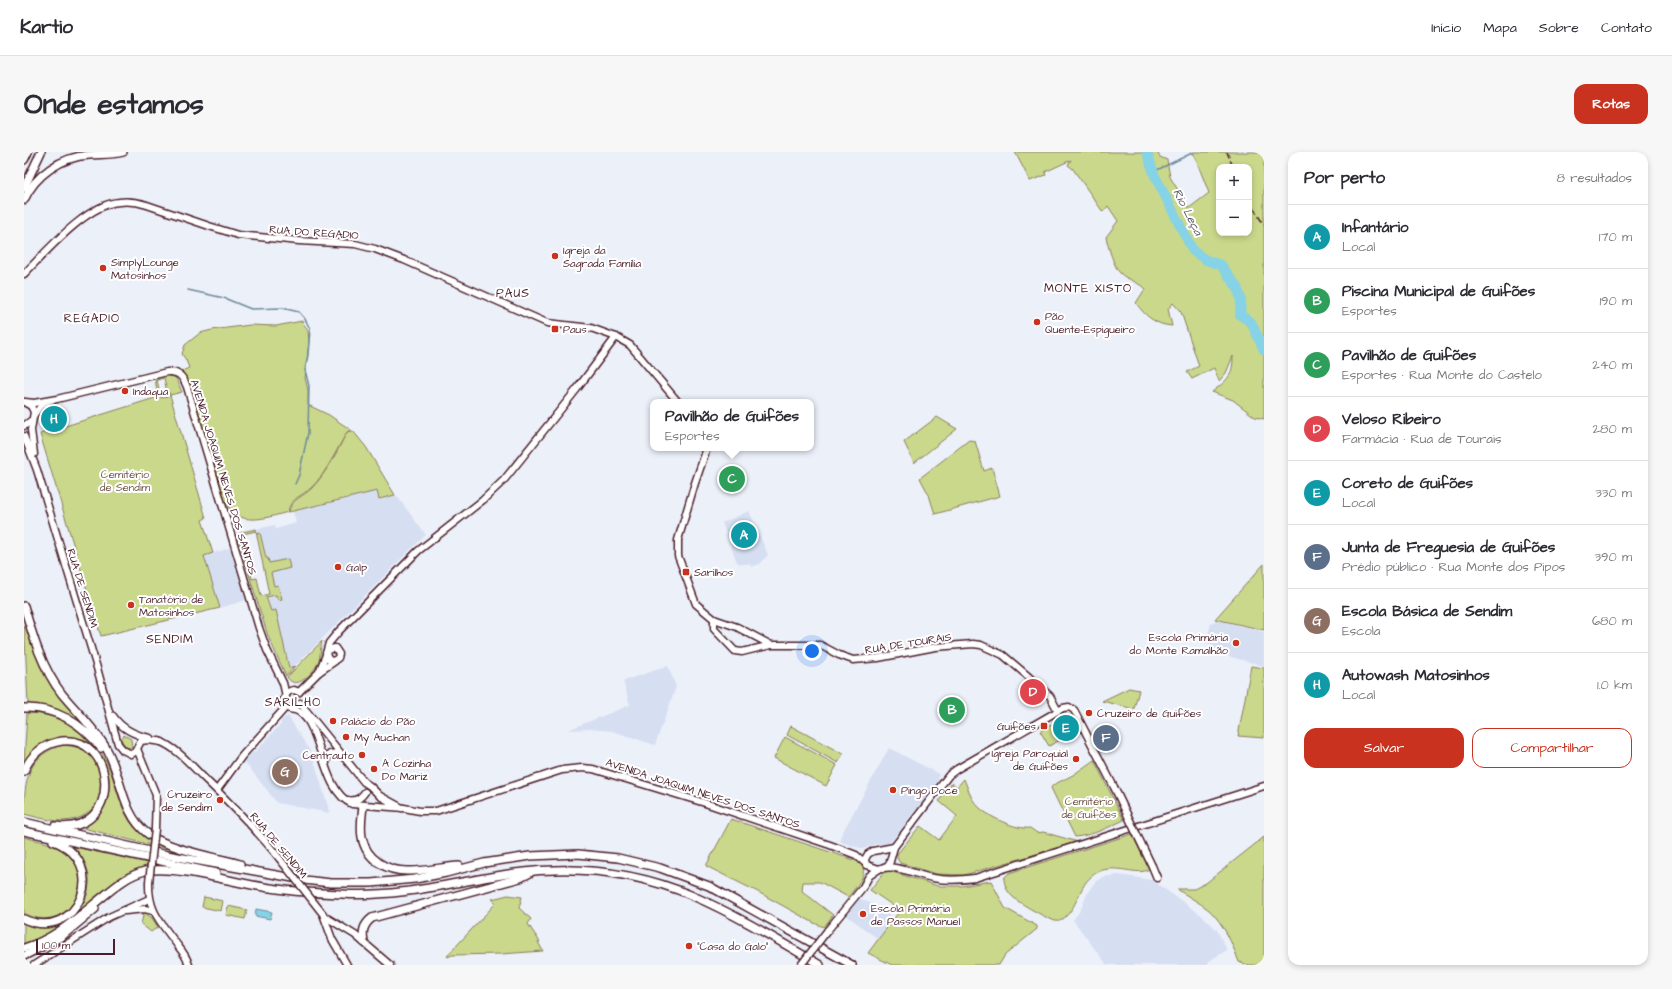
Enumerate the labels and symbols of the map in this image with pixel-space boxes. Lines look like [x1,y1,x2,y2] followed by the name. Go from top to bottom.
[1169,186,1207,239] water label: Rio Leça
[269,222,360,243] street label: RUA DO REGADIO
[563,243,641,272] place label: Igreja da Sagrada Família
[550,251,560,261] marker: Igreja da Sagrada Família
[111,255,179,283] place label: SimplyLounge Matosinhos
[98,263,108,273] marker: SimplyLounge Matosinhos
[1044,280,1132,297] district label: MONTE XISTO
[496,285,530,302] district label: PAUS
[1045,309,1135,338] place label: Pão Quente-Espigueiro
[64,310,120,327] district label: REGADIO
[1032,317,1042,327] marker: Pão Quente-Espigueiro
[563,322,587,337] place label: Paus
[550,324,560,334] marker: Paus
[187,378,260,577] street label: AVENIDA JOAQUIM NEVES DOS SANTOS
[133,384,169,399] place label: Indaqua
[120,386,130,396] marker: Indaqua
[41,404,67,434] pin: H
[719,464,745,494] pin: C
[100,467,151,495] park label: Cemitério de Sendim
[731,520,757,550] pin: A
[63,547,102,629] street label: RUA DE SENDIM
[346,560,367,575] place label: Galp
[333,562,343,572] marker: Galp
[694,565,734,580] place label: Sarilhos
[681,567,691,577] marker: Sarilhos
[139,592,203,620] place label: Tanatório de Matosinhos
[126,600,136,610] marker: Tanatório de Matosinhos
[864,629,952,658] street label: RUA DE TOURAIS
[1130,630,1229,658] place label: Escola Primária do Monte Ramalhão
[146,631,194,648] district label: SENDIM
[1231,638,1241,648] marker: Escola Primária do Monte Ramalhão
[802,641,822,661] your location
[1020,677,1046,707] pin: D
[265,694,321,711] district label: SARILHO
[939,695,965,725] pin: B
[1097,706,1202,721] place label: Cruzeiro de Guifões
[1084,708,1094,718] marker: Cruzeiro de Guifões
[1053,713,1079,743] pin: E
[341,714,416,729] place label: Palácio do Pão
[328,716,338,726] marker: Palácio do Pão
[997,719,1036,734] place label: Guifões
[1039,721,1049,731] marker: Guifões
[1093,723,1119,753] pin: F
[354,730,410,746] place label: My Auchan
[341,732,351,742] marker: My Auchan
[992,746,1068,774] place label: Igreja Paroquial de Guifões
[302,748,355,763] place label: Centrauto
[357,750,367,760] marker: Centrauto
[1071,754,1081,764] marker: Igreja Paroquial de Guifões
[604,755,802,832] street label: AVENIDA JOAQUIM NEVES DOS SANTOS
[382,756,431,784] place label: A Cozinha Do Mariz
[272,757,298,787] pin: G
[369,764,379,774] marker: A Cozinha Do Mariz
[901,783,958,799] place label: Pingo Doce
[888,785,898,795] marker: Pingo Doce
[162,787,213,815] place label: Cruzeiro de Sendim
[1061,794,1117,822] park label: Cemitério de Guifões
[215,795,225,805] marker: Cruzeiro de Sendim
[247,809,311,882] street label: RUA DE SENDIM
[871,901,960,929] place label: Escola Primária de Passos Manuel
[858,909,868,919] marker: Escola Primária de Passos Manuel
[36,937,115,956] scale bar
[697,939,769,954] place label: "Casa do Galo"
[684,941,694,951] marker: "Casa do Galo"

